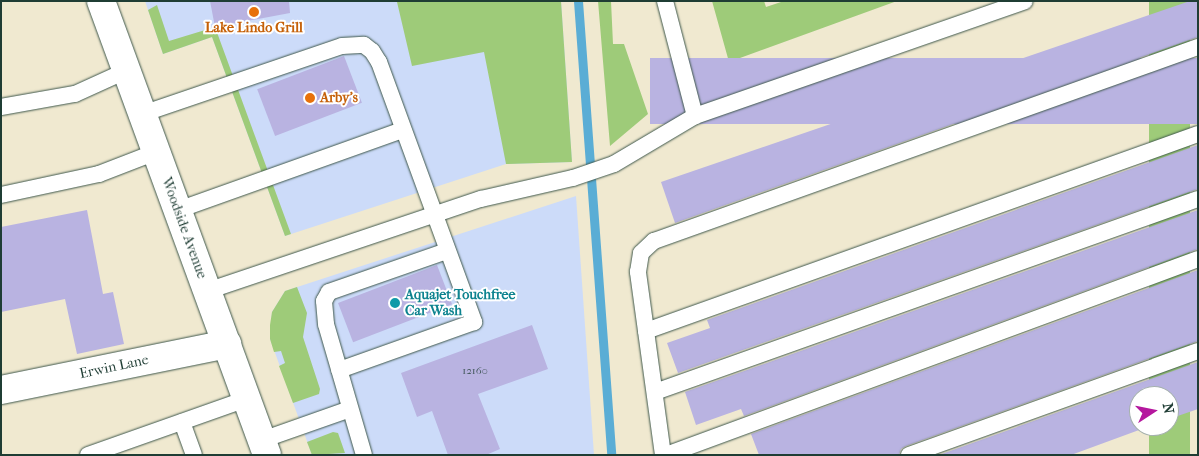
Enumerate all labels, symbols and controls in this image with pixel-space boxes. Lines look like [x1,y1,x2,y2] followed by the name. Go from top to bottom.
[248,6,260,18] marker: Lake Lindo Grill
[205,20,303,36] place label: Lake Lindo Grill
[320,90,358,106] place label: Arby's
[304,92,316,104] marker: Arby's
[158,175,210,281] street label: Woodside Avenue
[405,287,515,320] place label: Aquajet Touchfree Car Wash
[389,297,401,309] marker: Aquajet Touchfree Car Wash
[78,351,150,383] street label: Erwin Lane
[462,364,488,378] house number: 12160
[1129,386,1179,436] north arrow
[1159,401,1178,415] text: N

